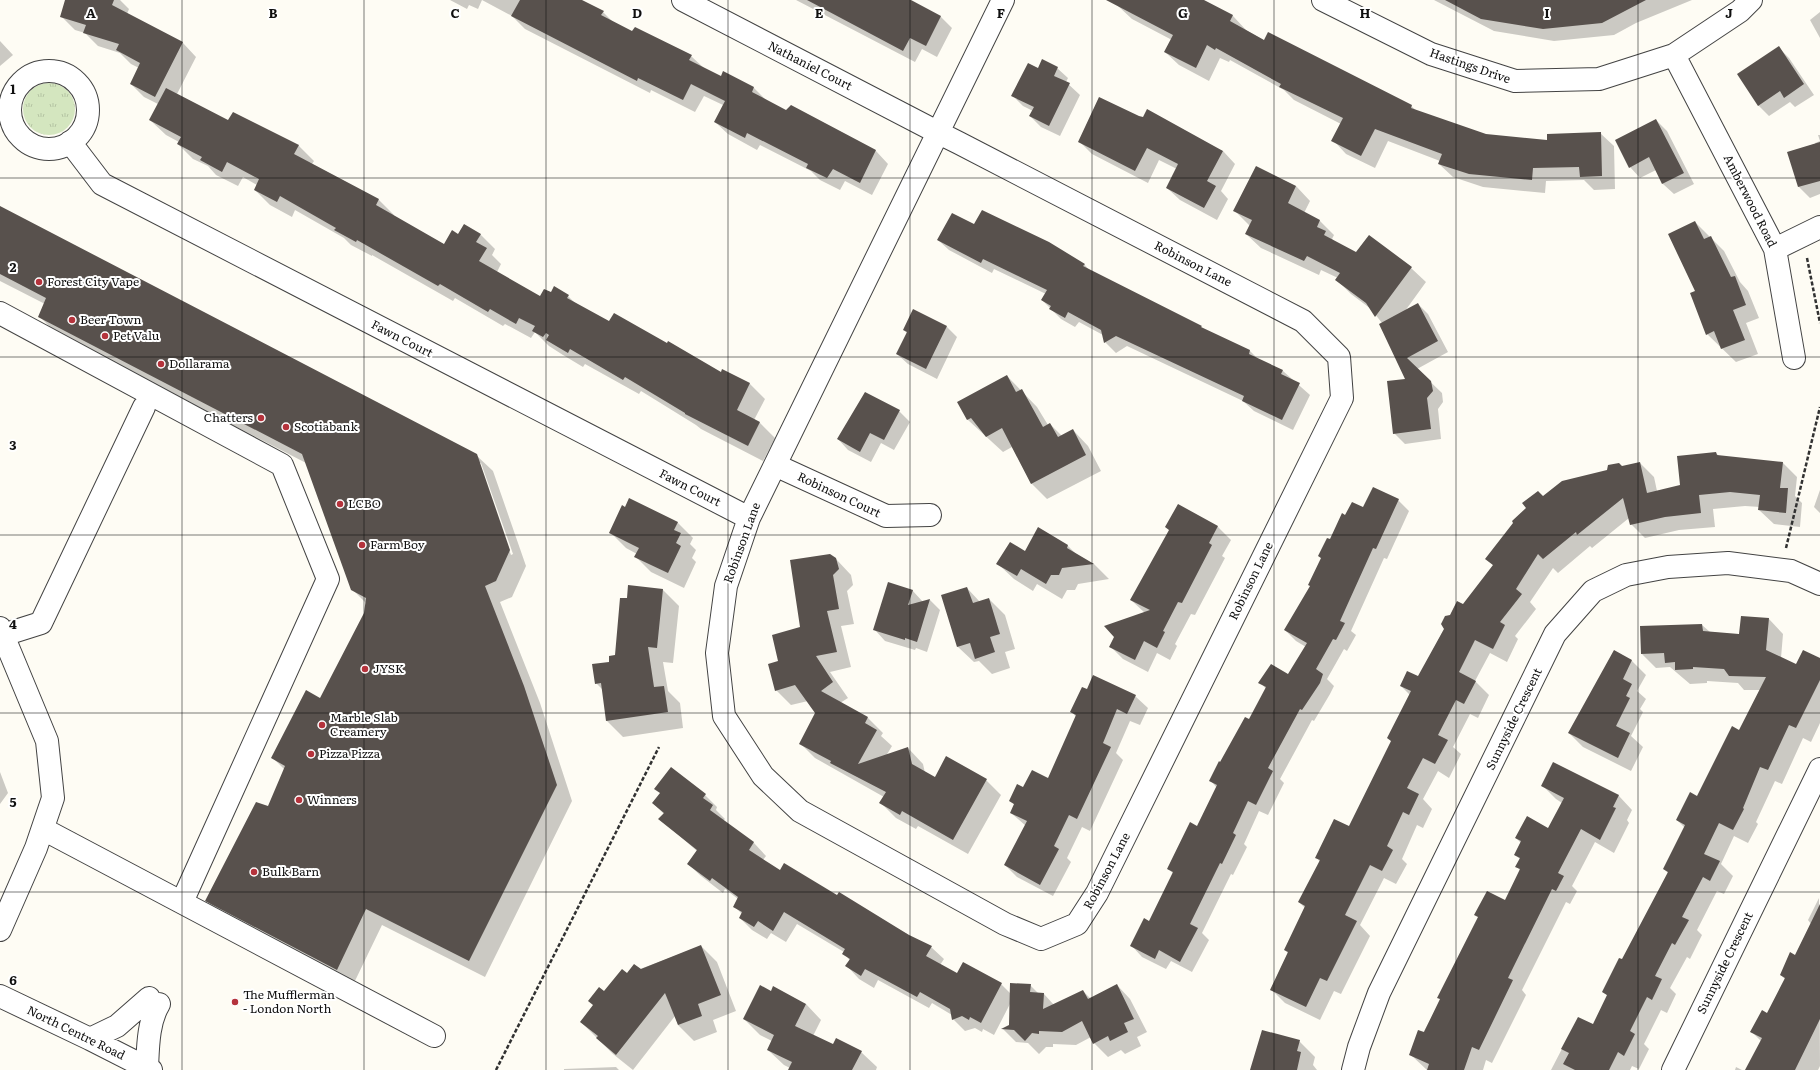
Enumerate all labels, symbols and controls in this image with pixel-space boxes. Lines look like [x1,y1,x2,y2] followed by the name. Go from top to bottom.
[86,3,96,22] text: A
[269,3,278,22] text: B
[450,3,460,22] text: C
[632,3,642,22] text: D
[815,3,824,22] text: E
[997,3,1005,22] text: F
[1178,3,1188,22] text: G
[1360,3,1371,22] text: H
[1544,3,1550,22] text: I
[1725,3,1733,22] text: J
[765,36,856,94] street label: Nathaniel Court
[1428,43,1513,87] street label: Hastings Drive
[10,79,16,98] text: 1
[1720,151,1782,251] street label: Amberwood Road
[1152,236,1235,290] street label: Robinson Lane
[10,257,17,276] text: 2
[47,272,139,290] place label: Forest City Vape
[34,277,44,287] marker: Forest City Vape
[80,310,142,328] place label: Beer Town
[67,315,77,325] marker: Beer Town
[368,315,437,361] street label: Fawn Court
[113,326,160,344] place label: Pet Valu
[100,331,110,341] marker: Pet Valu
[169,354,230,372] place label: Dollarama
[156,359,166,369] marker: Dollarama
[204,408,254,426] place label: Chatters
[256,413,266,423] marker: Chatters
[294,417,358,435] place label: Scotiabank
[281,422,291,432] marker: Scotiabank
[9,435,17,454] text: 3
[656,464,725,510] street label: Fawn Court
[795,467,884,521] street label: Robinson Court
[348,494,381,512] place label: LCBO
[335,499,345,509] marker: LCBO
[718,500,764,586] street label: Robinson Lane
[370,535,425,553] place label: Farm Boy
[1223,538,1277,623] street label: Robinson Lane
[357,540,367,550] marker: Farm Boy
[9,614,17,633] text: 4
[373,659,404,677] place label: JYSK
[360,664,370,674] marker: JYSK
[1481,664,1546,773] street label: Sunnyside Crescent
[330,708,398,740] place label: Marble Slab Creamery
[317,720,327,730] marker: Marble Slab Creamery
[319,744,381,762] place label: Pizza Pizza
[306,749,316,759] marker: Pizza Pizza
[307,790,357,808] place label: Winners
[9,792,17,811] text: 5
[294,795,304,805] marker: Winners
[1078,829,1134,912] street label: Robinson Lane
[262,862,319,880] place label: Bulk Barn
[249,867,259,877] marker: Bulk Barn
[1692,908,1757,1017] street label: Sunnyside Crescent
[9,970,17,989] text: 6
[243,985,335,1017] place label: The Mufflerman - London North
[230,997,240,1007] marker: The Mufflerman - London North
[24,1001,129,1064] street label: North Centre Road

